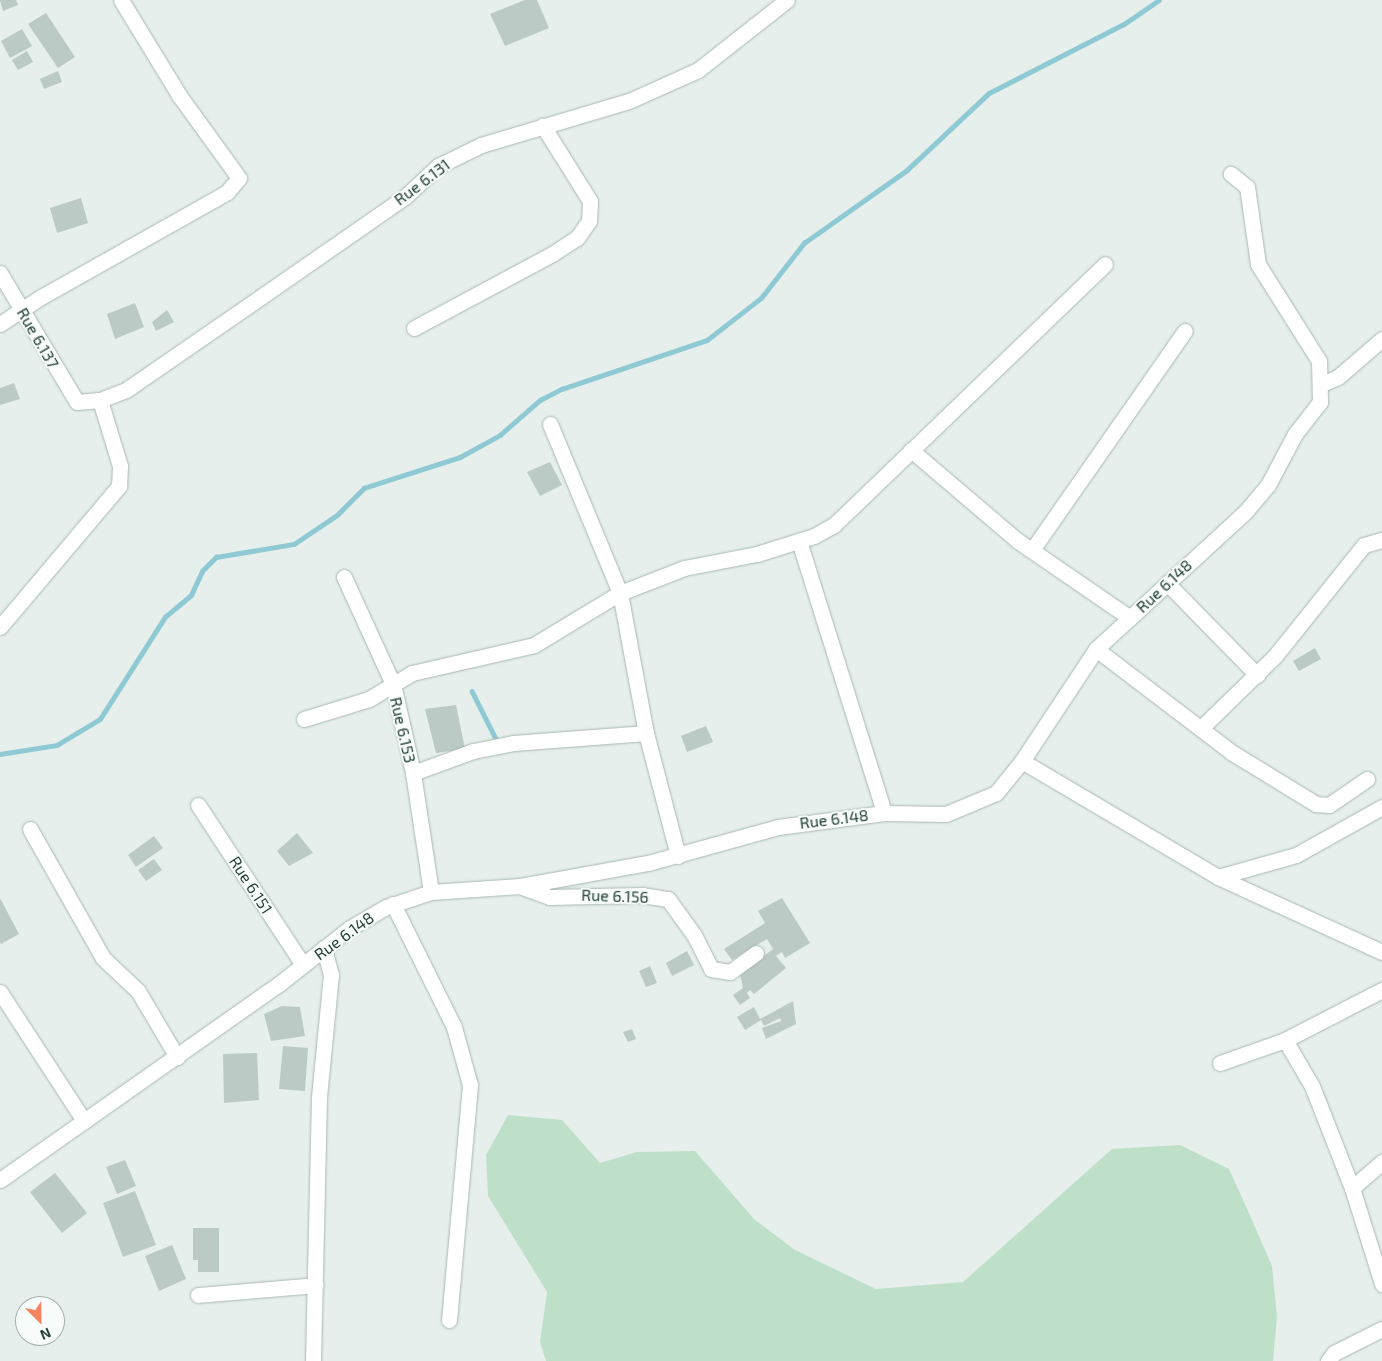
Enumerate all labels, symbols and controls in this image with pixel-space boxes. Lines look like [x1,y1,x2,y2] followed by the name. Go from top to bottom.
[390,155,454,209] street label: Rue 6.131
[13,304,63,372] street label: Rue 6.137
[1132,555,1196,617] street label: Rue 6.148
[386,695,420,765] street label: Rue 6.153
[798,805,870,833] street label: Rue 6.148
[225,853,277,917] street label: Rue 6.151
[581,885,649,907] street label: Rue 6.156
[310,908,378,964] street label: Rue 6.148
[15,1296,65,1346] north arrow
[38,1325,54,1344] text: N

